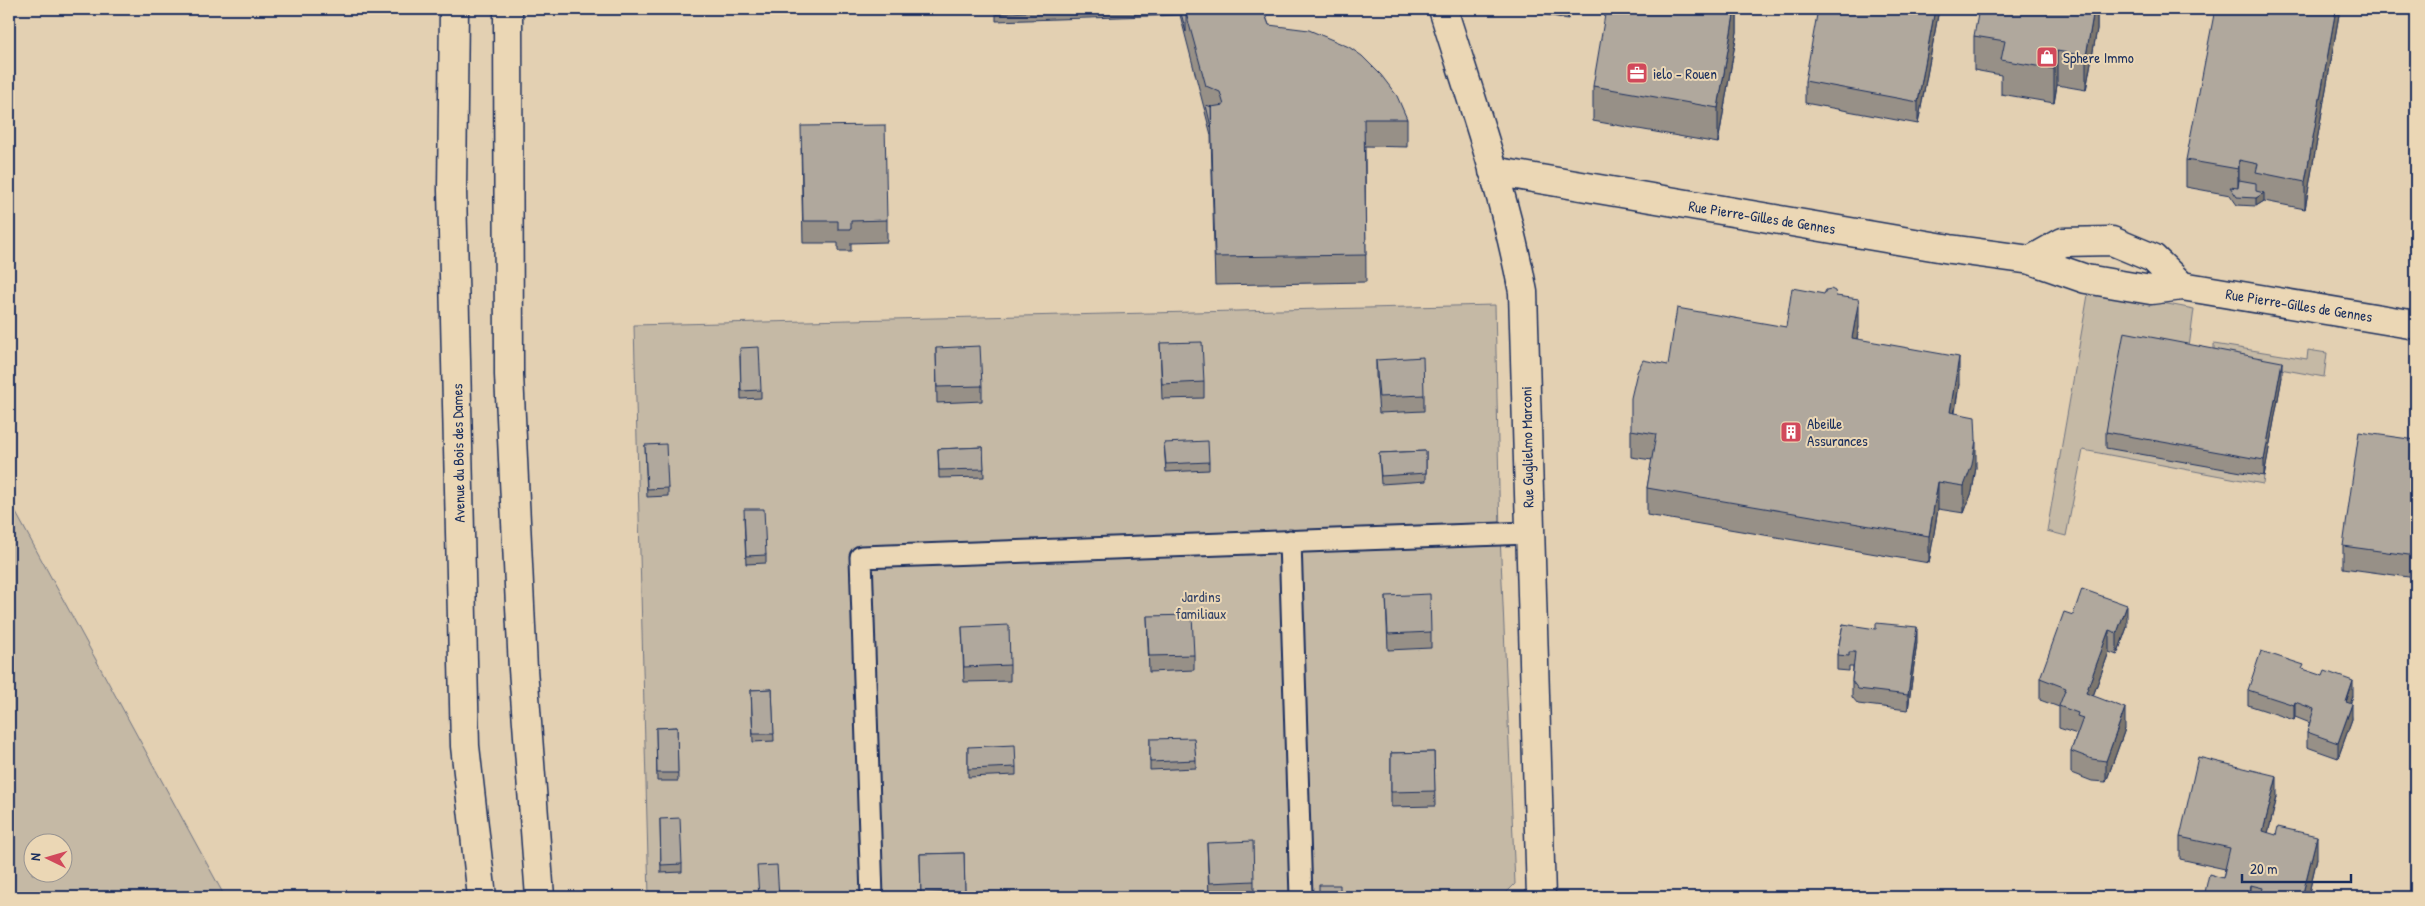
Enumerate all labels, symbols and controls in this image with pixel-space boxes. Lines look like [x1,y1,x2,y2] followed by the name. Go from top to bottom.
[2035,45,2059,69] shop icon: Sphere Immo
[2063,47,2134,68] place label: Sphere Immo
[1625,61,1649,85] office icon: ielo - Rouen
[1653,63,1717,84] place label: ielo - Rouen
[1687,195,1837,239] street label: Rue Pierre-Gilles de Gennes
[2224,283,2374,327] street label: Rue Pierre-Gilles de Gennes
[446,383,470,523] street label: Avenue du Bois des Dames
[1515,386,1539,508] street label: Rue Guglielmo Marconi
[1807,413,1868,451] place label: Abeille Assurances
[1779,420,1803,444] building icon: Abeille Assurances
[1176,586,1227,624] park label: Jardins familiaux
[22,834,72,884] north arrow
[2242,851,2351,883] scale bar
[25,852,44,861] text: N
[2250,858,2277,879] text: 20 m

